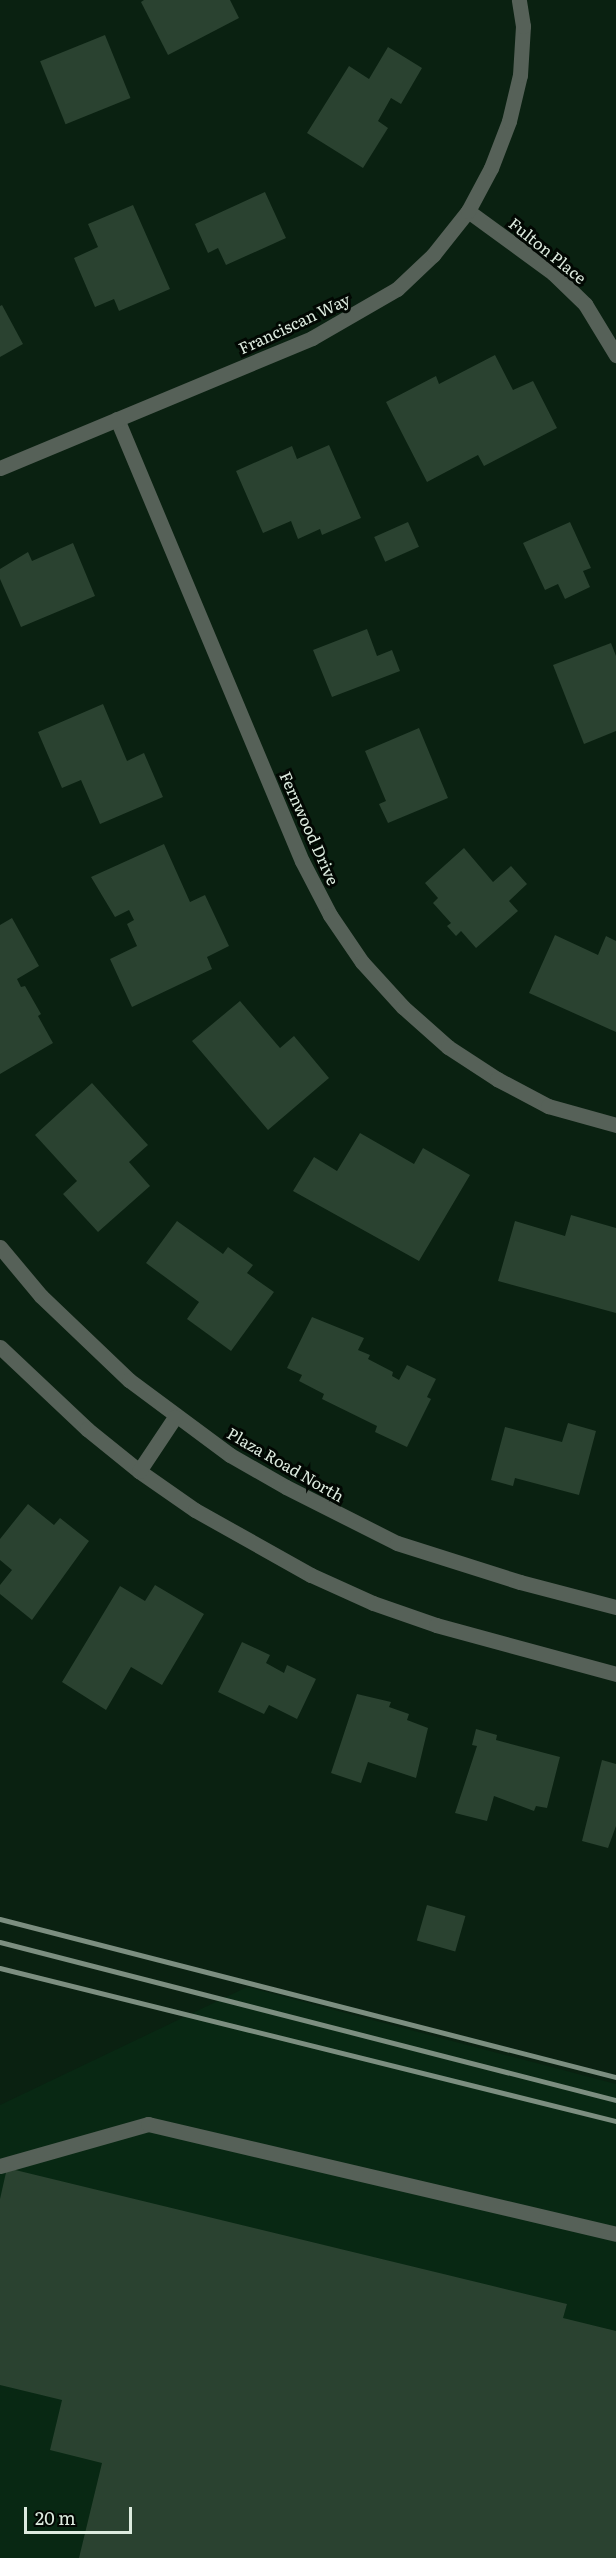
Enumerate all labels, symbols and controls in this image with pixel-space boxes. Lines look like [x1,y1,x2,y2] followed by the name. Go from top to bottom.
[505,213,591,287] street label: Fulton Place
[235,289,353,357] street label: Franciscan Way
[276,768,344,888] street label: Fernwood Drive
[224,1423,348,1505] street label: Plaza Road North
[27,2495,135,2533] scale bar
[35,2504,76,2531] text: 20 m

